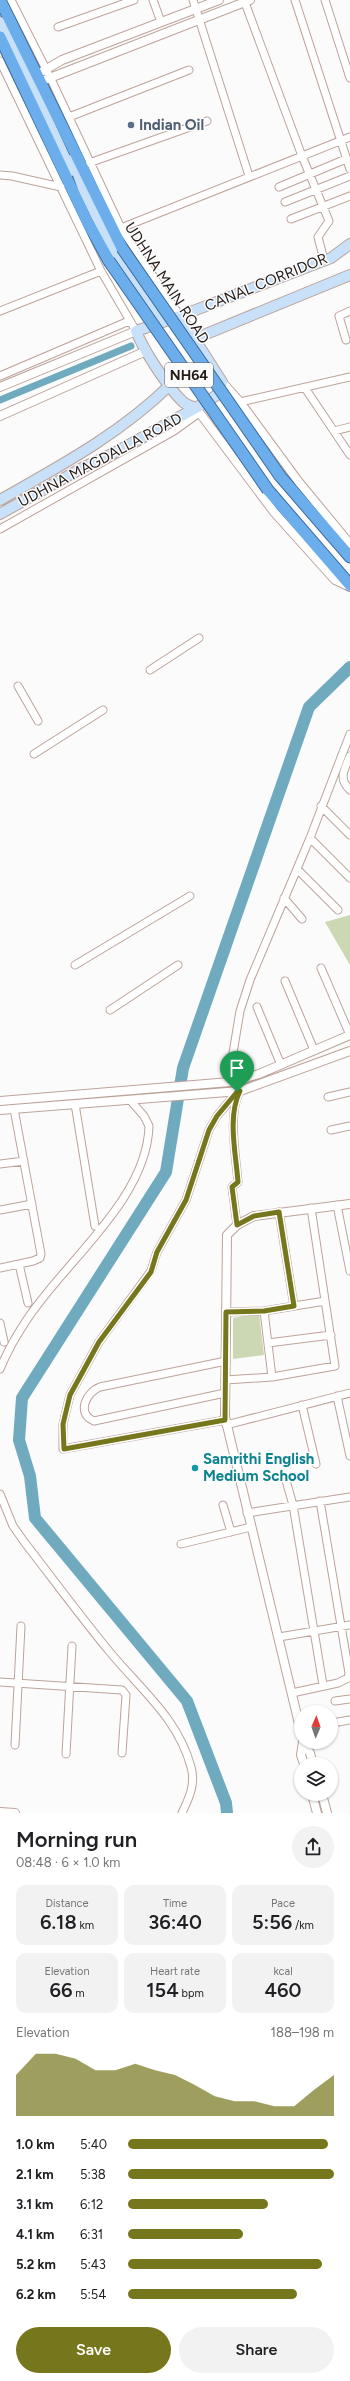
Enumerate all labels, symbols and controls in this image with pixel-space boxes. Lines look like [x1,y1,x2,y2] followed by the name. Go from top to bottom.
[139,116,204,134] place label: Indian Oil
[126,120,136,130] marker: Indian Oil
[121,219,213,347] street label: UDHNA MAIN ROAD
[202,249,330,315] street label: CANAL CORRIDOR
[165,363,213,387] road number: NH64
[15,409,185,511] street label: UDHNA MAGDALLA ROAD
[220,1051,254,1092] pin
[226,1057,248,1079] icon: arrive
[203,1450,314,1485] place label: Samrithi English Medium School
[190,1463,200,1473] marker: Samrithi English Medium School
[294,1705,338,1749] north arrow
[294,1705,338,1801] map controls
[294,1757,338,1801] button: layers
[16,1826,137,1853] text: Morning run
[292,1826,334,1868] button: share
[16,1855,120,1870] text: 08:48 · 6 × 1.0 km
[45,1897,89,1910] text: Distance
[163,1897,187,1910] text: Time
[271,1897,295,1910] text: Pace
[40,1910,77,1934] text: 6.18
[148,1910,202,1934] text: 36:40
[252,1910,292,1934] text: 5:56
[77,1919,94,1932] text: km
[292,1919,314,1932] text: /km
[44,1965,90,1978] text: Elevation
[150,1965,200,1978] text: Heart rate
[273,1965,293,1978] text: kcal
[49,1978,72,2002] text: 66
[146,1978,179,2002] text: 154
[265,1978,301,2002] text: 460
[72,1987,85,2000] text: m
[179,1987,204,2000] text: bpm
[16,2025,69,2040] text: Elevation
[271,2025,334,2040] text: 188–198 m
[16,2137,55,2152] text: 1.0 km
[80,2137,107,2152] text: 5:40
[16,2167,54,2182] text: 2.1 km
[80,2167,106,2182] text: 5:38
[16,2197,53,2212] text: 3.1 km
[80,2197,103,2212] text: 6:12
[16,2227,54,2242] text: 4.1 km
[80,2227,103,2242] text: 6:31
[16,2257,56,2272] text: 5.2 km
[80,2257,106,2272] text: 5:43
[16,2287,56,2302] text: 6.2 km
[80,2287,106,2302] text: 5:54
[16,2327,171,2373] button: Save
[179,2327,334,2373] button: Share

